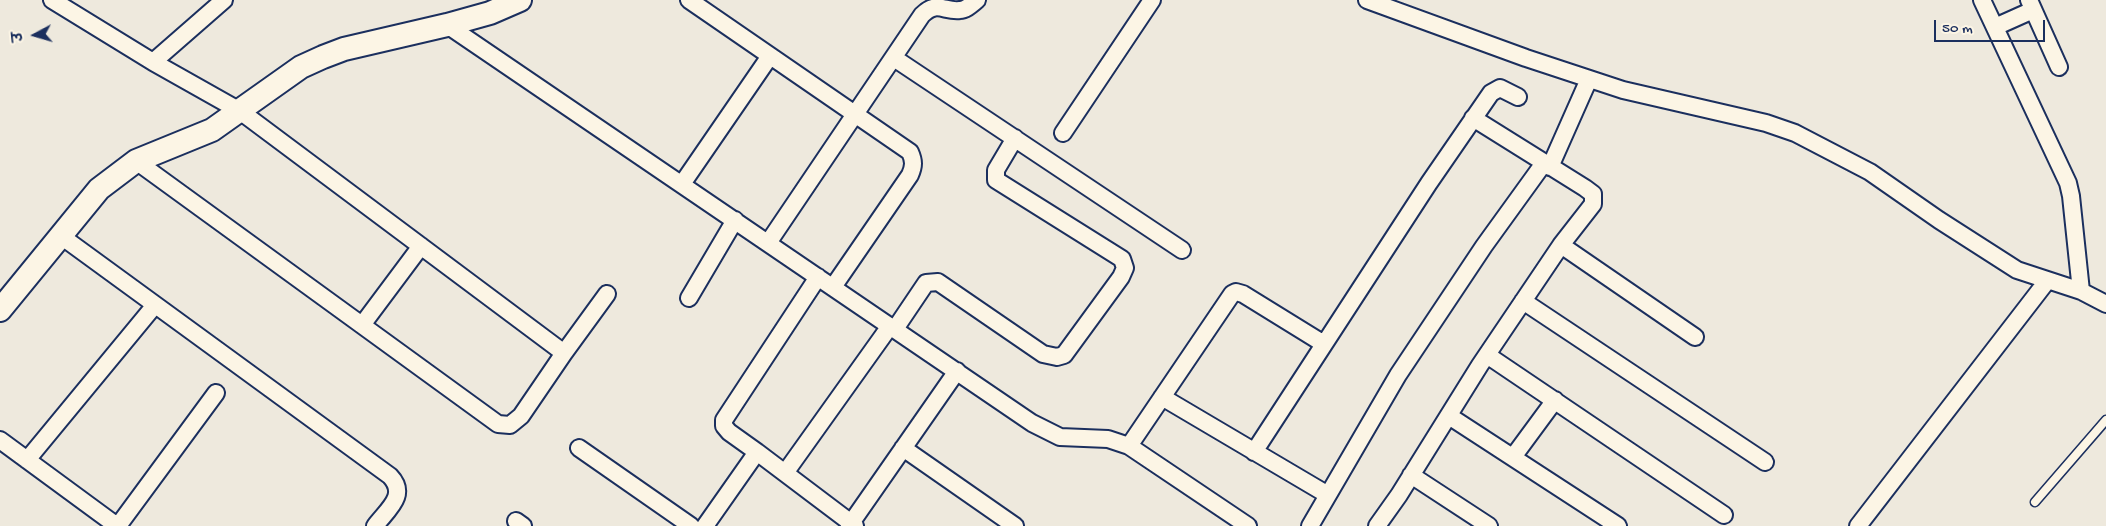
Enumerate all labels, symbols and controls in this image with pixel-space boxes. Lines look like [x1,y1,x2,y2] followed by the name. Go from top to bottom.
[10,10,60,60] north arrow
[1936,10,2047,42] scale bar
[1942,20,1973,38] text: 50 m
[11,31,29,42] text: उ

